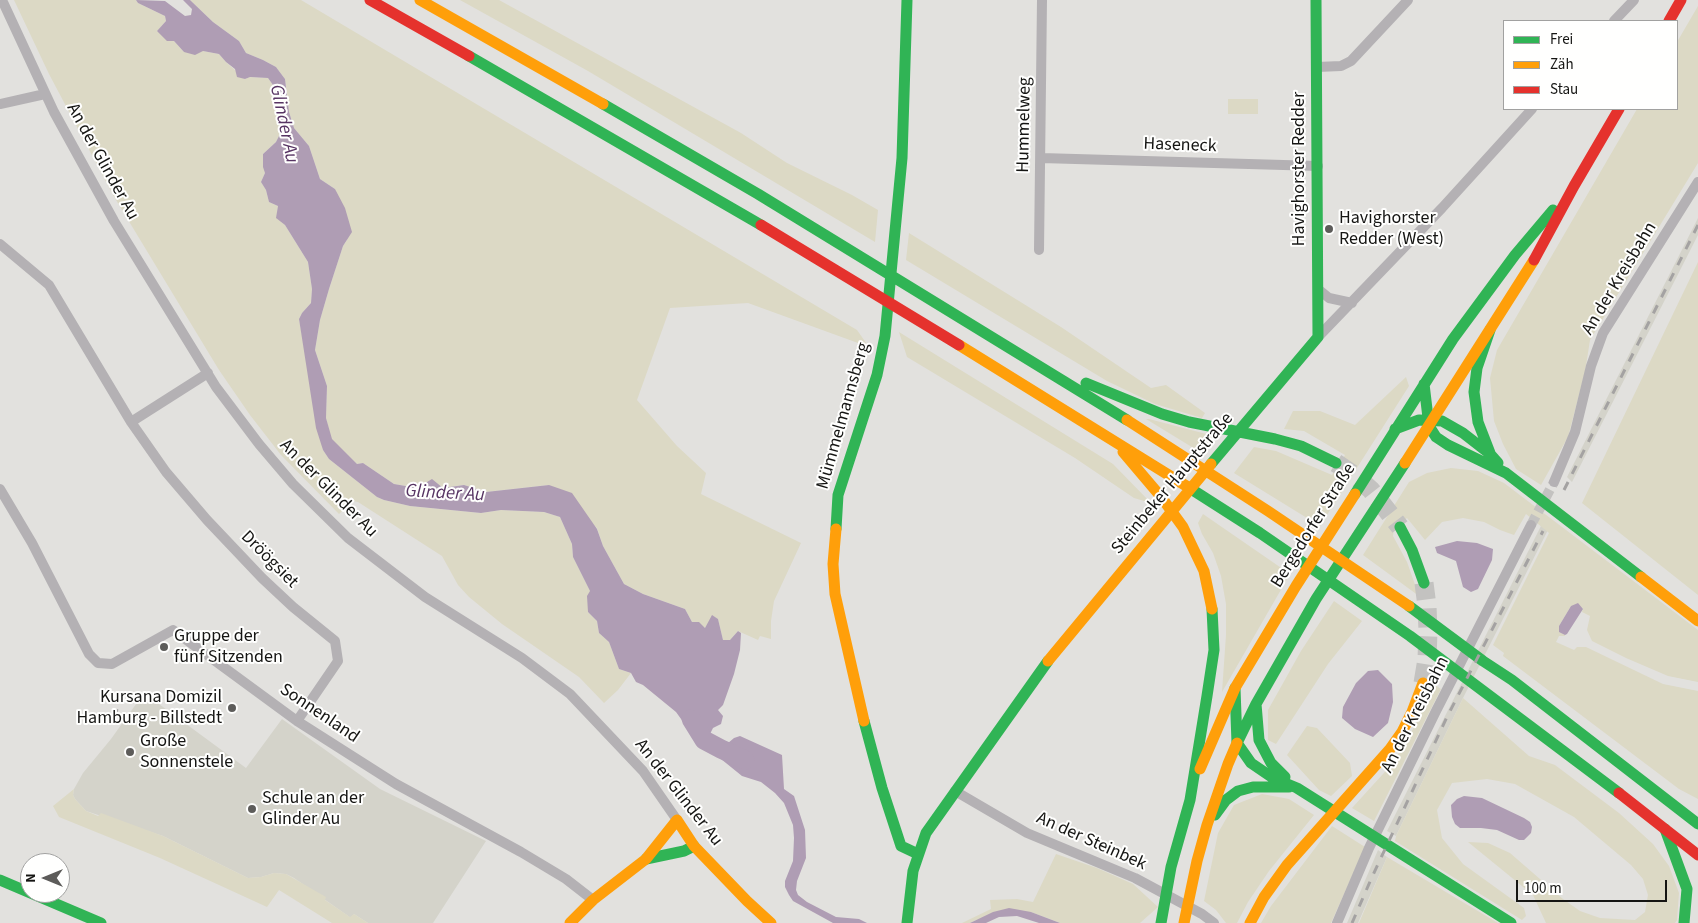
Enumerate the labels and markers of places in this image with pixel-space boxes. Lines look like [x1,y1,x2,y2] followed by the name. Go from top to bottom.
[1339,208,1444,250] place label: Havighorster Redder (West)
[1323,223,1335,235] marker: Havighorster Redder (West)
[174,626,283,669] place label: Gruppe der fünf Sitzenden
[158,641,170,653] marker: Gruppe der fünf Sitzenden
[76,687,222,730] place label: Kursana Domizil Hamburg - Billstedt
[226,702,238,714] marker: Kursana Domizil Hamburg - Billstedt
[140,731,233,774] place label: Große Sonnenstele
[124,746,136,758] marker: Große Sonnenstele
[262,788,364,831] place label: Schule an der Glinder Au
[246,803,258,815] marker: Schule an der Glinder Au

